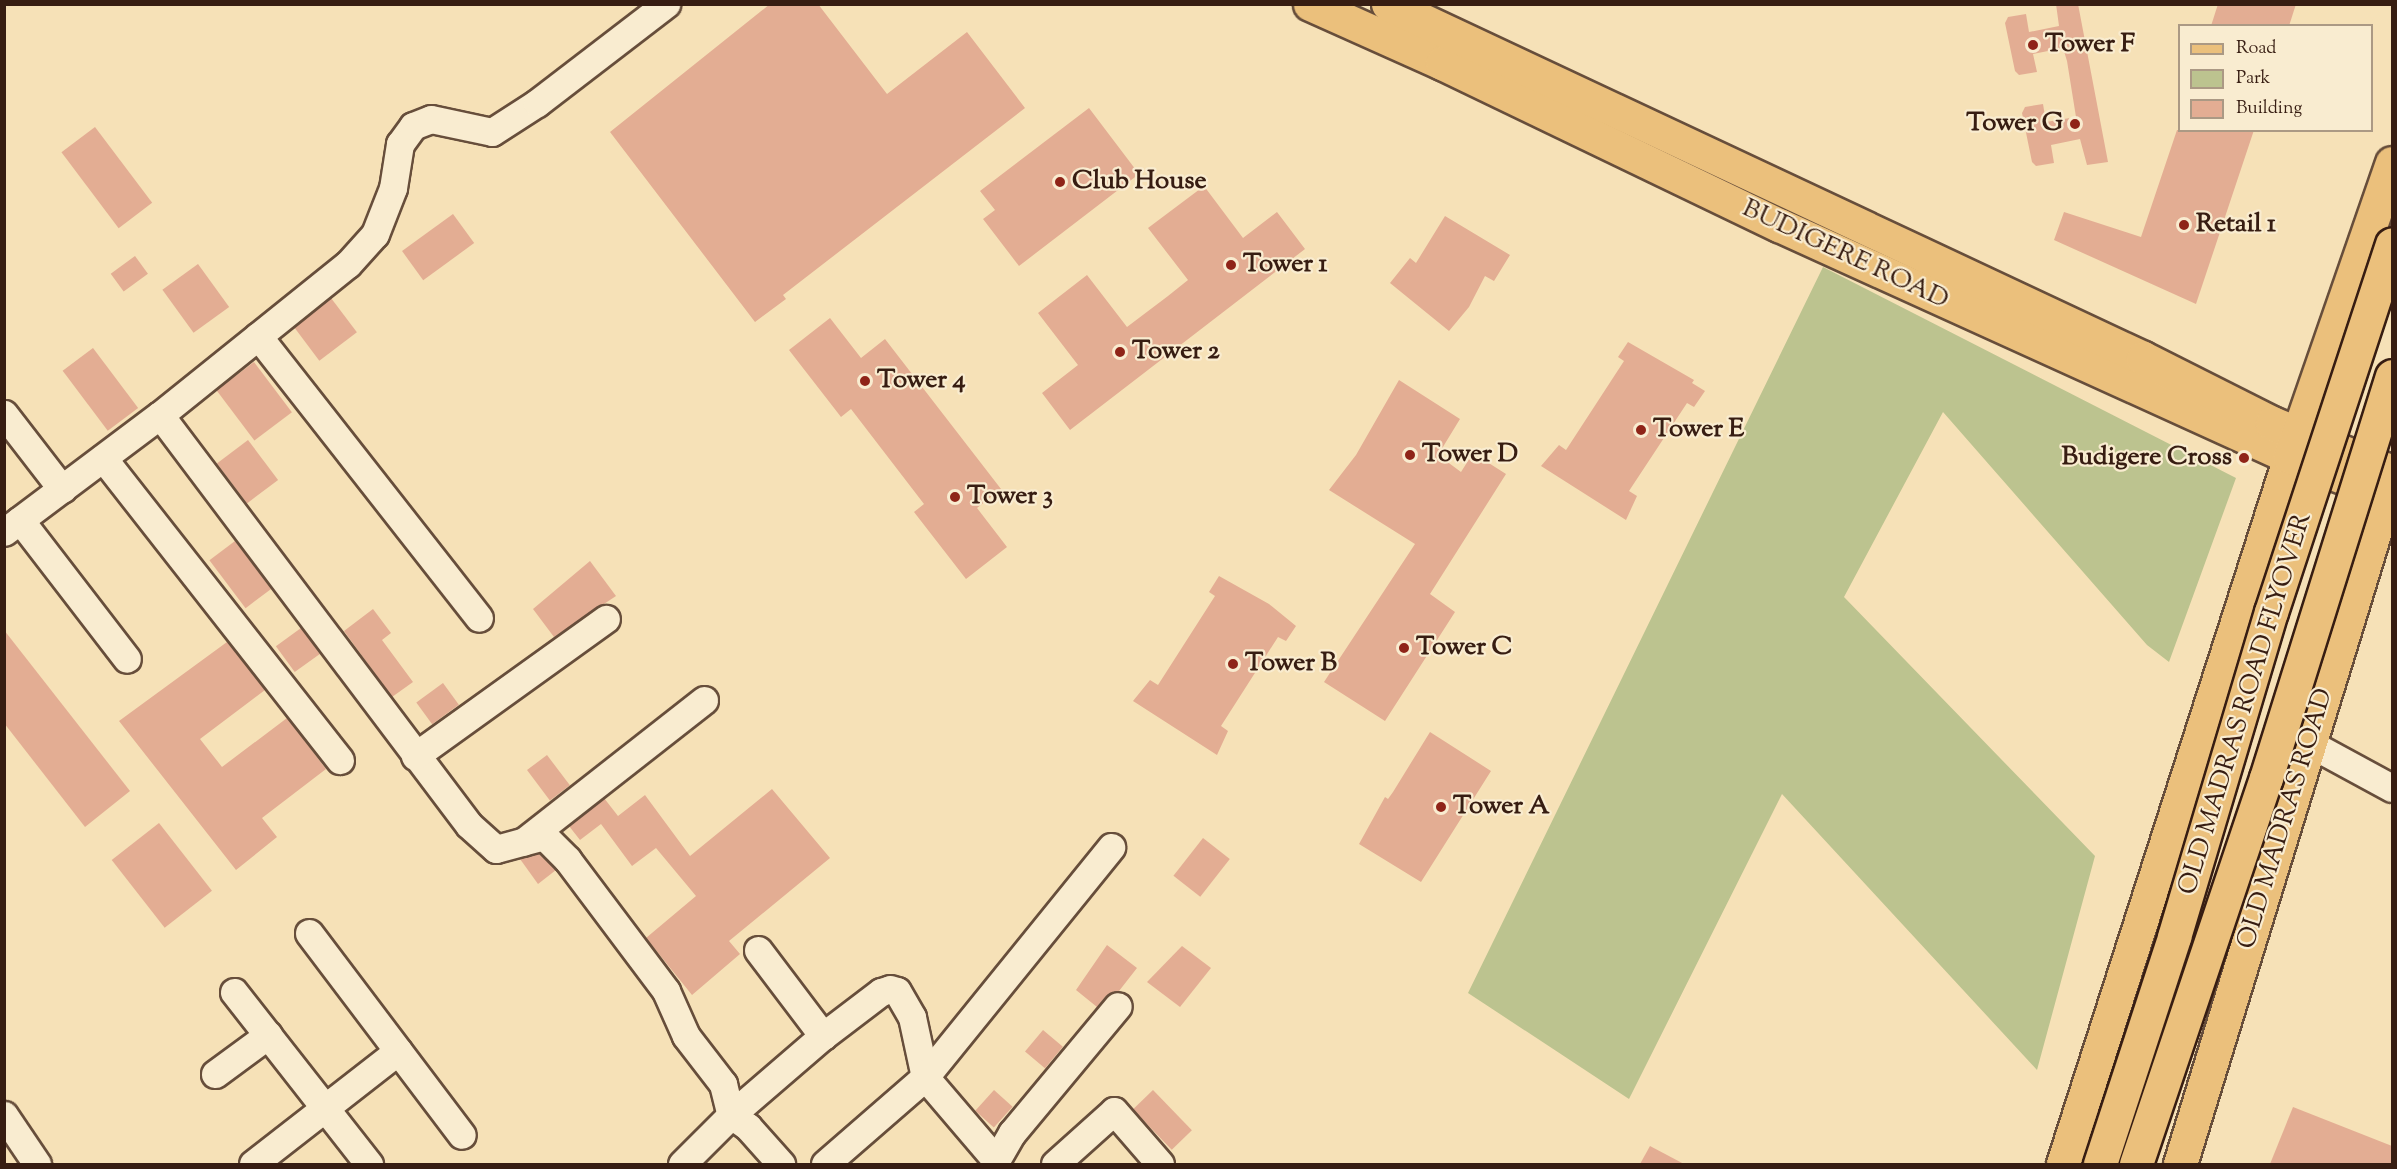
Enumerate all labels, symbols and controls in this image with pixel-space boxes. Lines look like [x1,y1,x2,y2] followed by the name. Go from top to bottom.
[2178,24,2373,132] legend
[2045,29,2135,61] place label: Tower F
[2236,36,2276,62] text: Road
[2026,38,2040,52] marker: Tower F
[2236,66,2270,92] text: Park
[2236,96,2302,122] text: Building
[1966,108,2063,140] place label: Tower G
[2068,117,2082,131] marker: Tower G
[1072,166,1207,198] place label: Club House
[1053,175,1067,189] marker: Club House
[1737,194,1953,316] street label: BUDIGERE ROAD
[2196,209,2276,241] place label: Retail 1
[2177,218,2191,232] marker: Retail 1
[1243,249,1327,281] place label: Tower 1
[1224,258,1238,272] marker: Tower 1
[1132,336,1220,368] place label: Tower 2
[1113,345,1127,359] marker: Tower 2
[877,365,966,397] place label: Tower 4
[858,374,872,388] marker: Tower 4
[1653,414,1744,446] place label: Tower E
[1634,423,1648,437] marker: Tower E
[1422,439,1518,471] place label: Tower D
[2062,442,2232,474] place label: Budigere Cross
[1403,448,1417,462] marker: Tower D
[2237,451,2251,465] marker: Budigere Cross
[967,481,1053,513] place label: Tower 3
[948,490,962,504] marker: Tower 3
[2173,509,2319,899] street label: OLD MADRAS ROAD FLYOVER
[1416,632,1513,664] place label: Tower C
[1397,641,1411,655] marker: Tower C
[1245,648,1337,680] place label: Tower B
[1226,657,1240,671] marker: Tower B
[2232,685,2340,953] street label: OLD MADRAS ROAD
[1453,791,1550,823] place label: Tower A
[1434,800,1448,814] marker: Tower A

